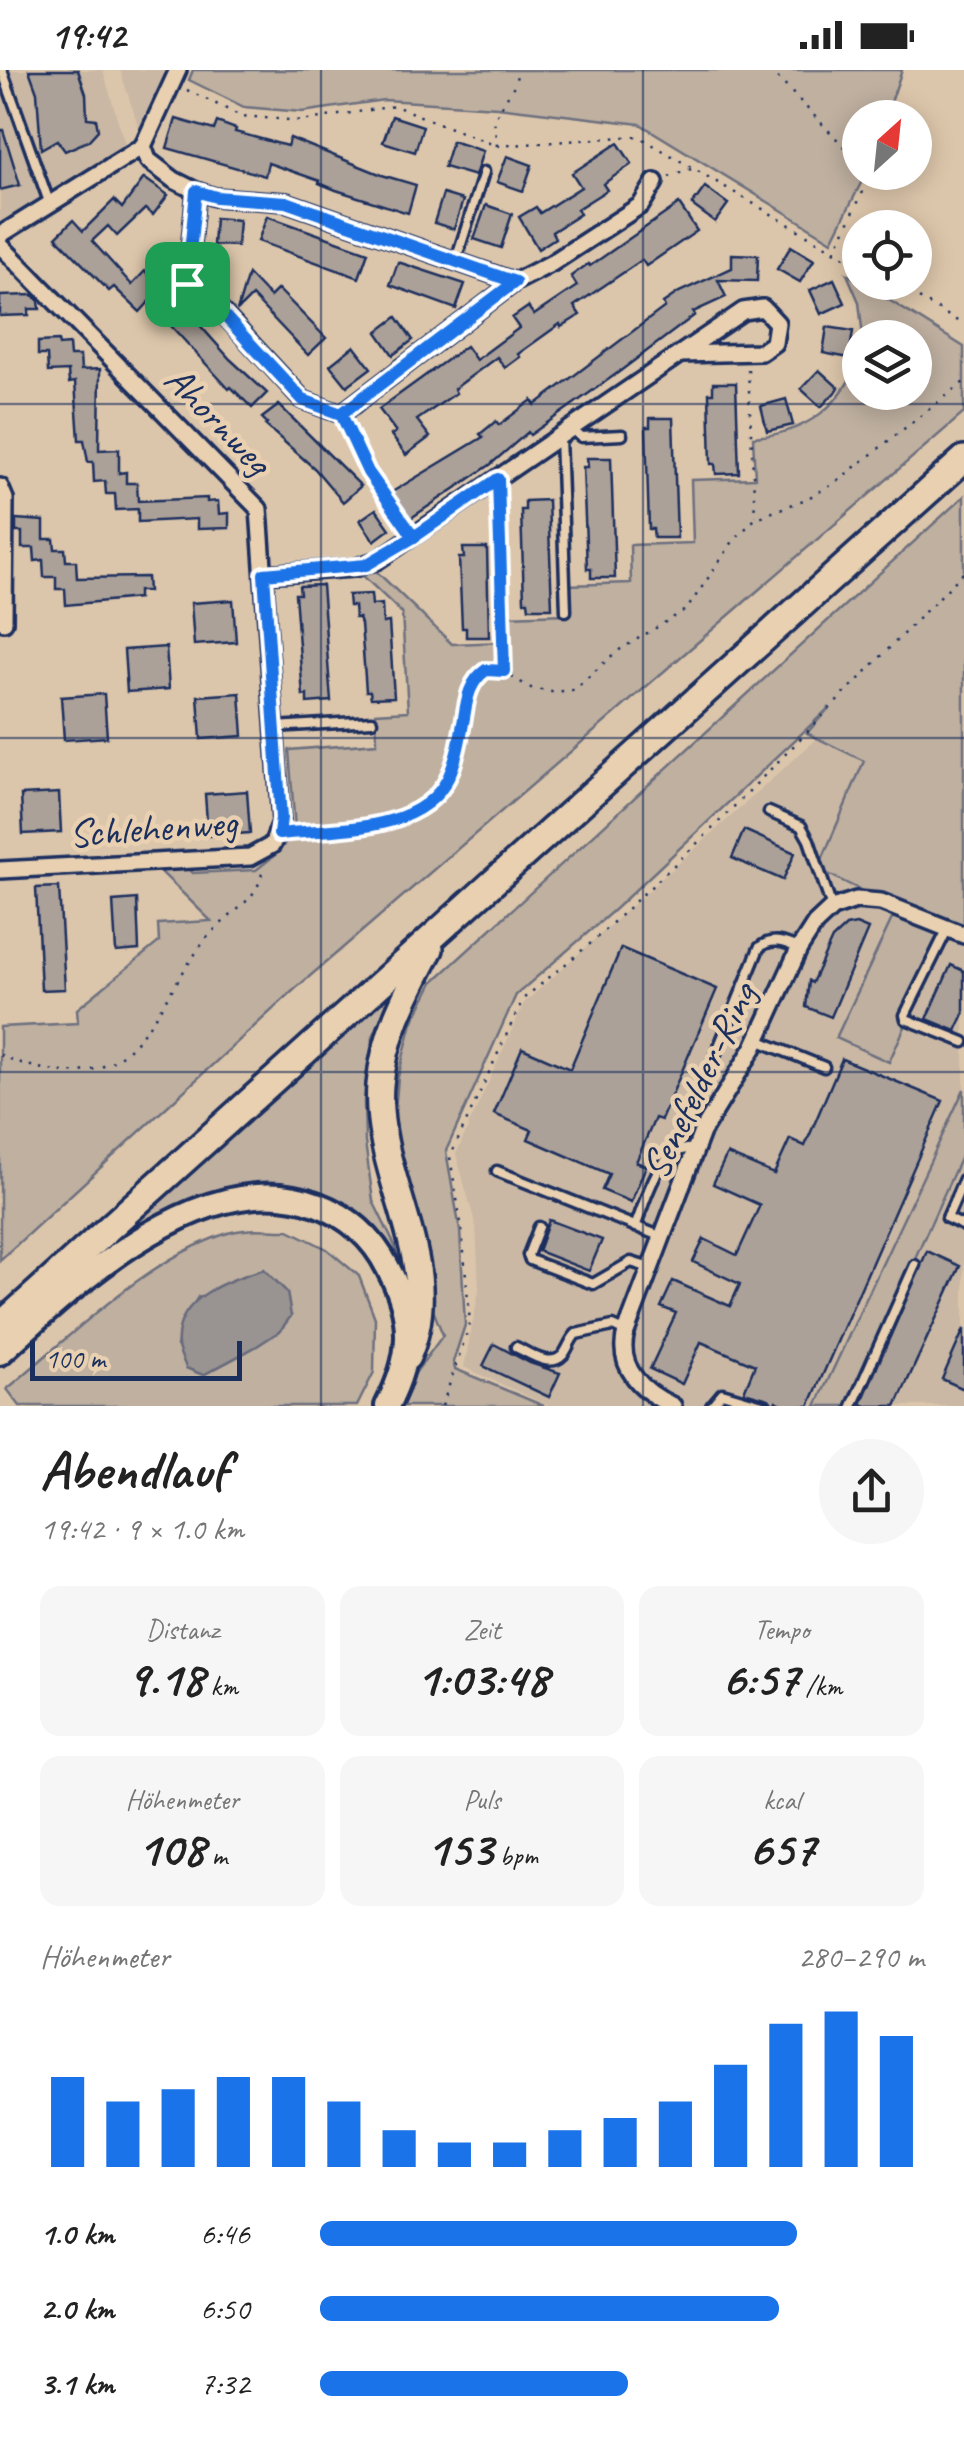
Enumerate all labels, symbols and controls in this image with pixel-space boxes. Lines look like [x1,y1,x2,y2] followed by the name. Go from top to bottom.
[50,12,125,59] text: 19:42
[842,100,932,190] north arrow
[842,100,932,410] map controls
[842,210,932,300] button: locate
[145,242,230,327] pin
[160,257,215,312] icon: arrive
[842,320,932,410] button: layers
[154,355,284,487] street label: Ahornweg
[67,797,240,859] street label: Schlehenweg
[630,973,769,1187] street label: Senefelder-Ring
[30,1336,242,1380] scale bar
[45,1341,105,1376] text: 100 m
[40,1435,227,1505] text: Abendlauf
[819,1439,924,1544] button: share
[40,1508,244,1549] text: 19:42 · 9 × 1.0 km
[146,1612,219,1647] text: Distanz
[463,1612,501,1647] text: Zeit
[754,1612,809,1647] text: Tempo
[127,1647,204,1710] text: 9.18
[416,1647,548,1710] text: 1:03:48
[721,1647,799,1710] text: 6:57
[204,1668,238,1703] text: km
[799,1668,842,1703] text: /km
[126,1782,239,1817] text: Höhenmeter
[463,1782,501,1817] text: Puls
[763,1782,800,1817] text: kcal
[137,1817,205,1880] text: 108
[426,1817,493,1880] text: 153
[748,1817,815,1880] text: 657
[205,1838,227,1873] text: m
[493,1838,538,1873] text: bpm
[40,1936,170,1977] text: Höhenmeter
[798,1936,924,1977] text: 280–290 m
[40,2213,114,2254] text: 1.0 km
[200,2213,250,2254] text: 6:46
[40,2288,114,2329] text: 2.0 km
[200,2288,250,2329] text: 6:50
[40,2363,114,2404] text: 3.1 km
[200,2363,250,2404] text: 7:32

